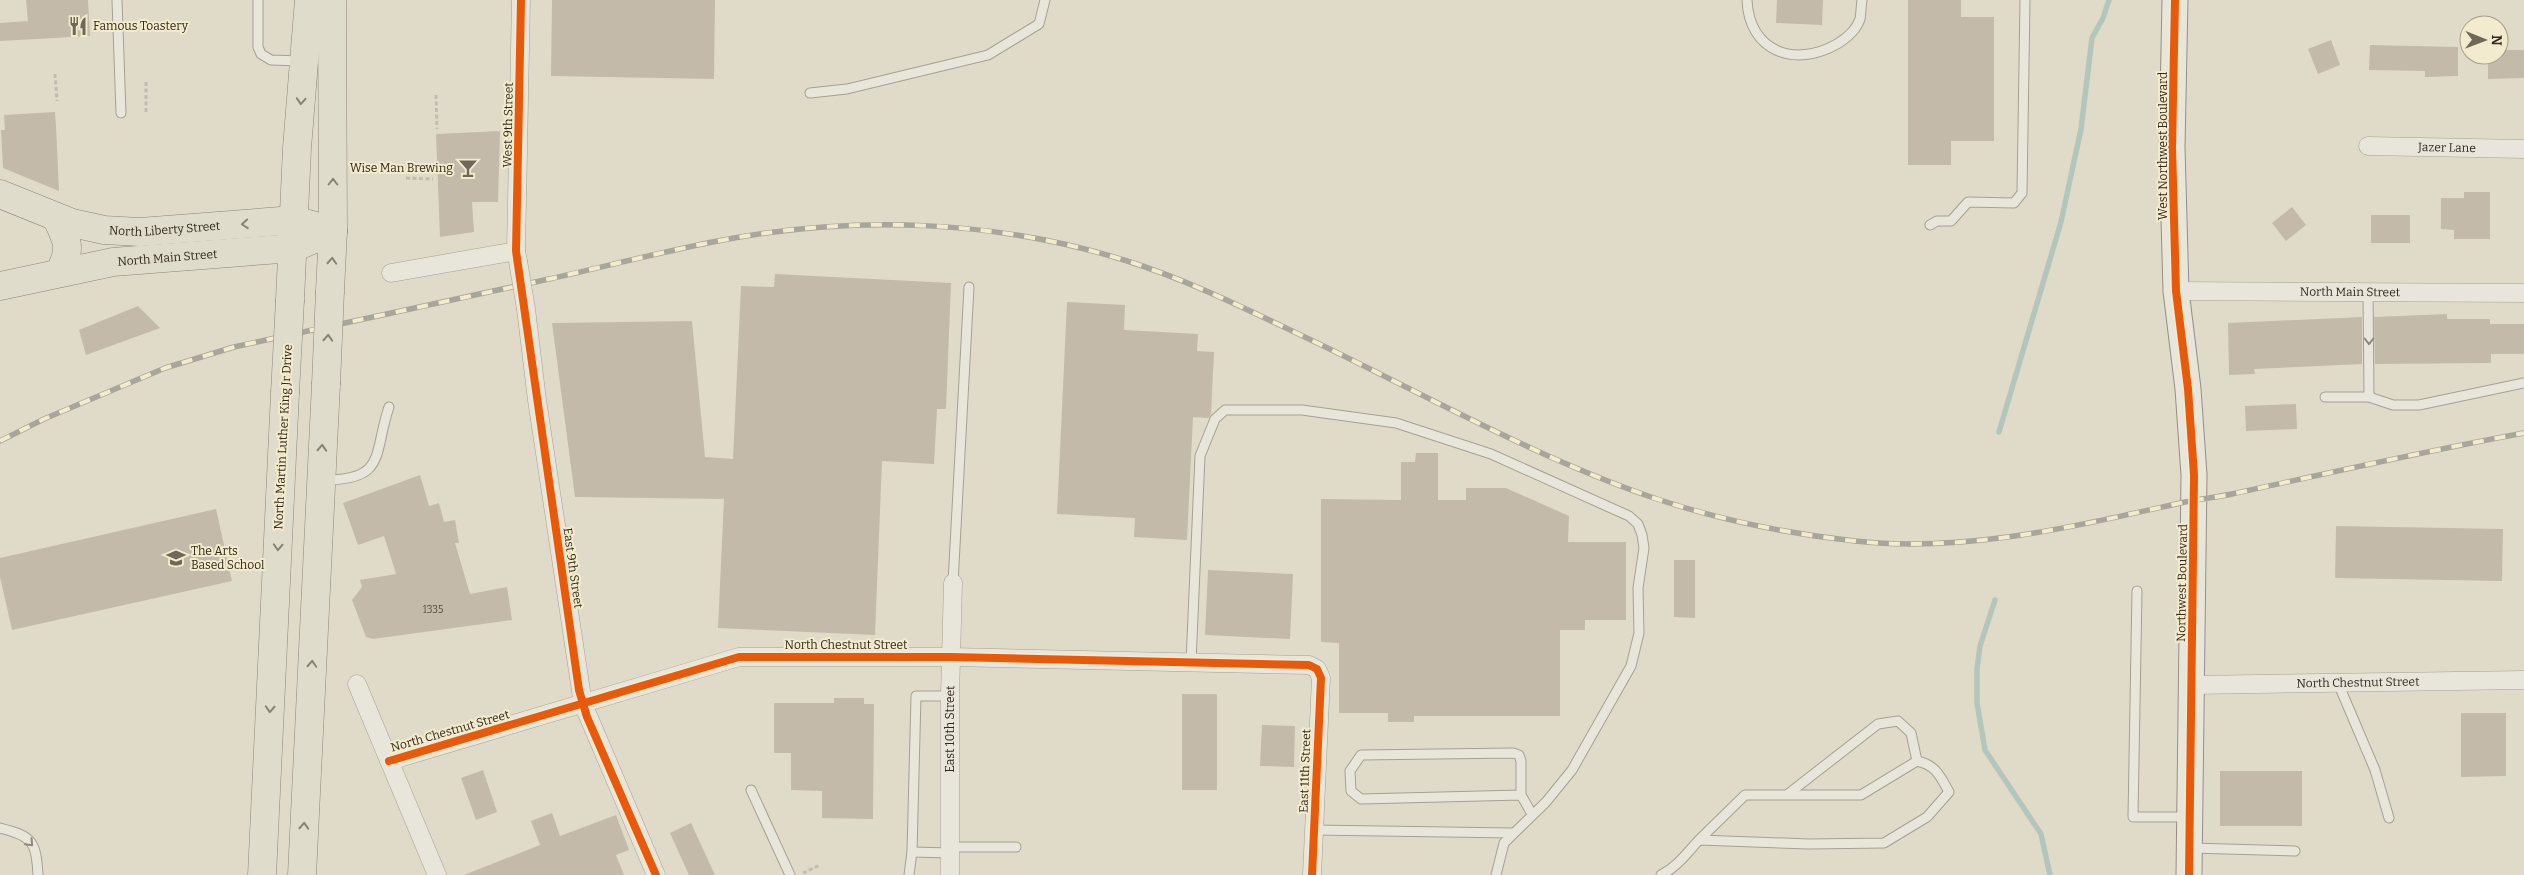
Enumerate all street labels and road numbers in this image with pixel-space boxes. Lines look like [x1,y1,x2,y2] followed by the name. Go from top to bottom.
[2156,72,2170,220] street label: West Northwest Boulevard
[500,82,516,168] street label: West 9th Street
[2417,140,2476,155] street label: Jazer Lane
[109,219,221,239] street label: North Liberty Street
[117,247,218,269] street label: North Main Street
[2300,285,2401,299] street label: North Main Street
[271,344,295,530] street label: North Martin Luther King Jr Drive
[2174,524,2190,642] street label: Northwest Boulevard
[560,527,586,610] street label: East 9th Street
[785,638,908,652] street label: North Chestnut Street
[2296,675,2420,690] street label: North Chestnut Street
[943,685,957,772] street label: East 10th Street
[389,707,512,755] street label: North Chestnut Street
[1297,728,1313,813] street label: East 11th Street

